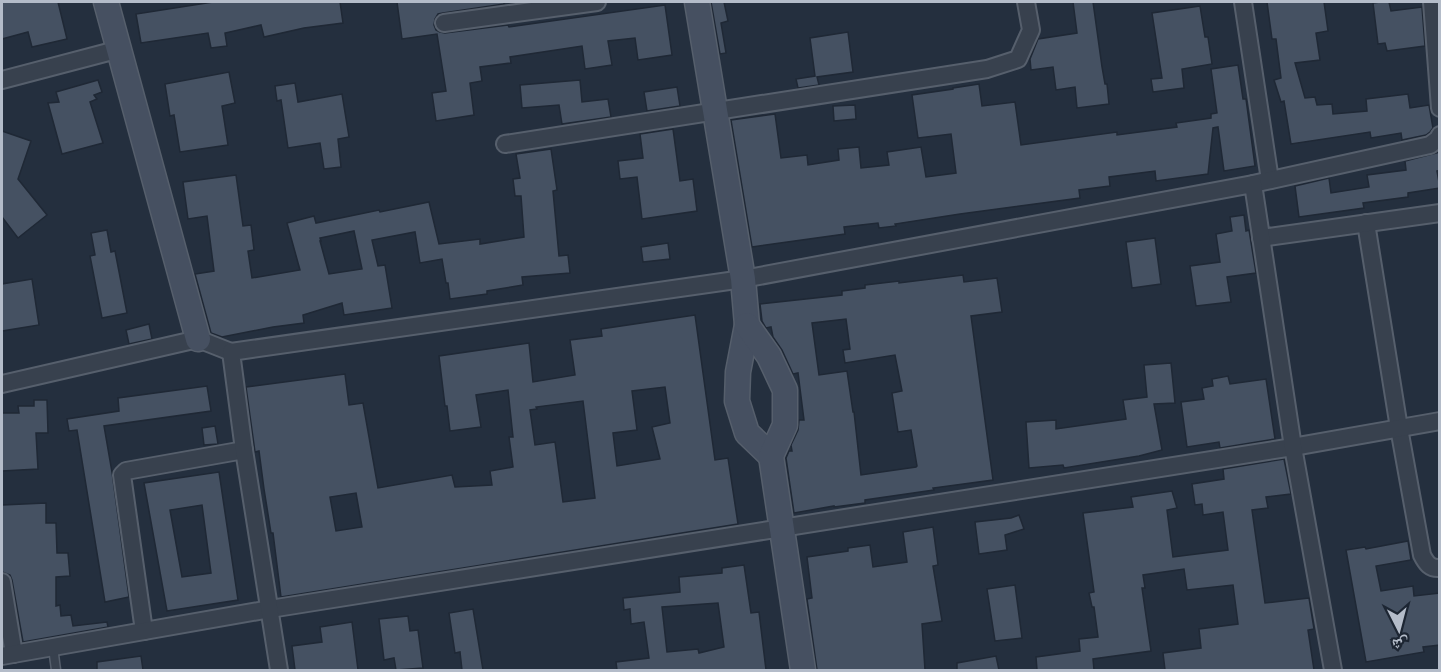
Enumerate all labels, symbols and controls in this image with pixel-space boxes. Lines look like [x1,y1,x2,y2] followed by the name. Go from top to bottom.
[1369,600,1429,660] north arrow
[1391,634,1410,655] text: ش

